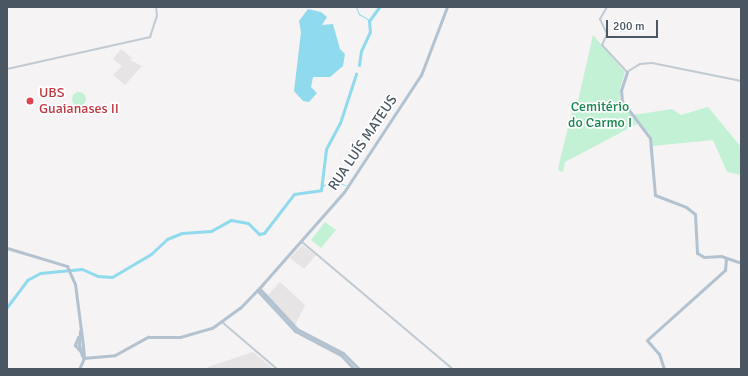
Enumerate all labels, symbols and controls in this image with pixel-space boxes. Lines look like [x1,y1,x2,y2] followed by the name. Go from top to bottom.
[608,12,660,38] scale bar
[613,19,645,34] text: 200 m
[39,85,119,118] place label: UBS Guaianases II
[325,92,401,194] street label: RUA LUÍS MATEUS
[24,95,36,107] marker: UBS Guaianases II
[568,99,632,132] park label: Cemitério do Carmo I

